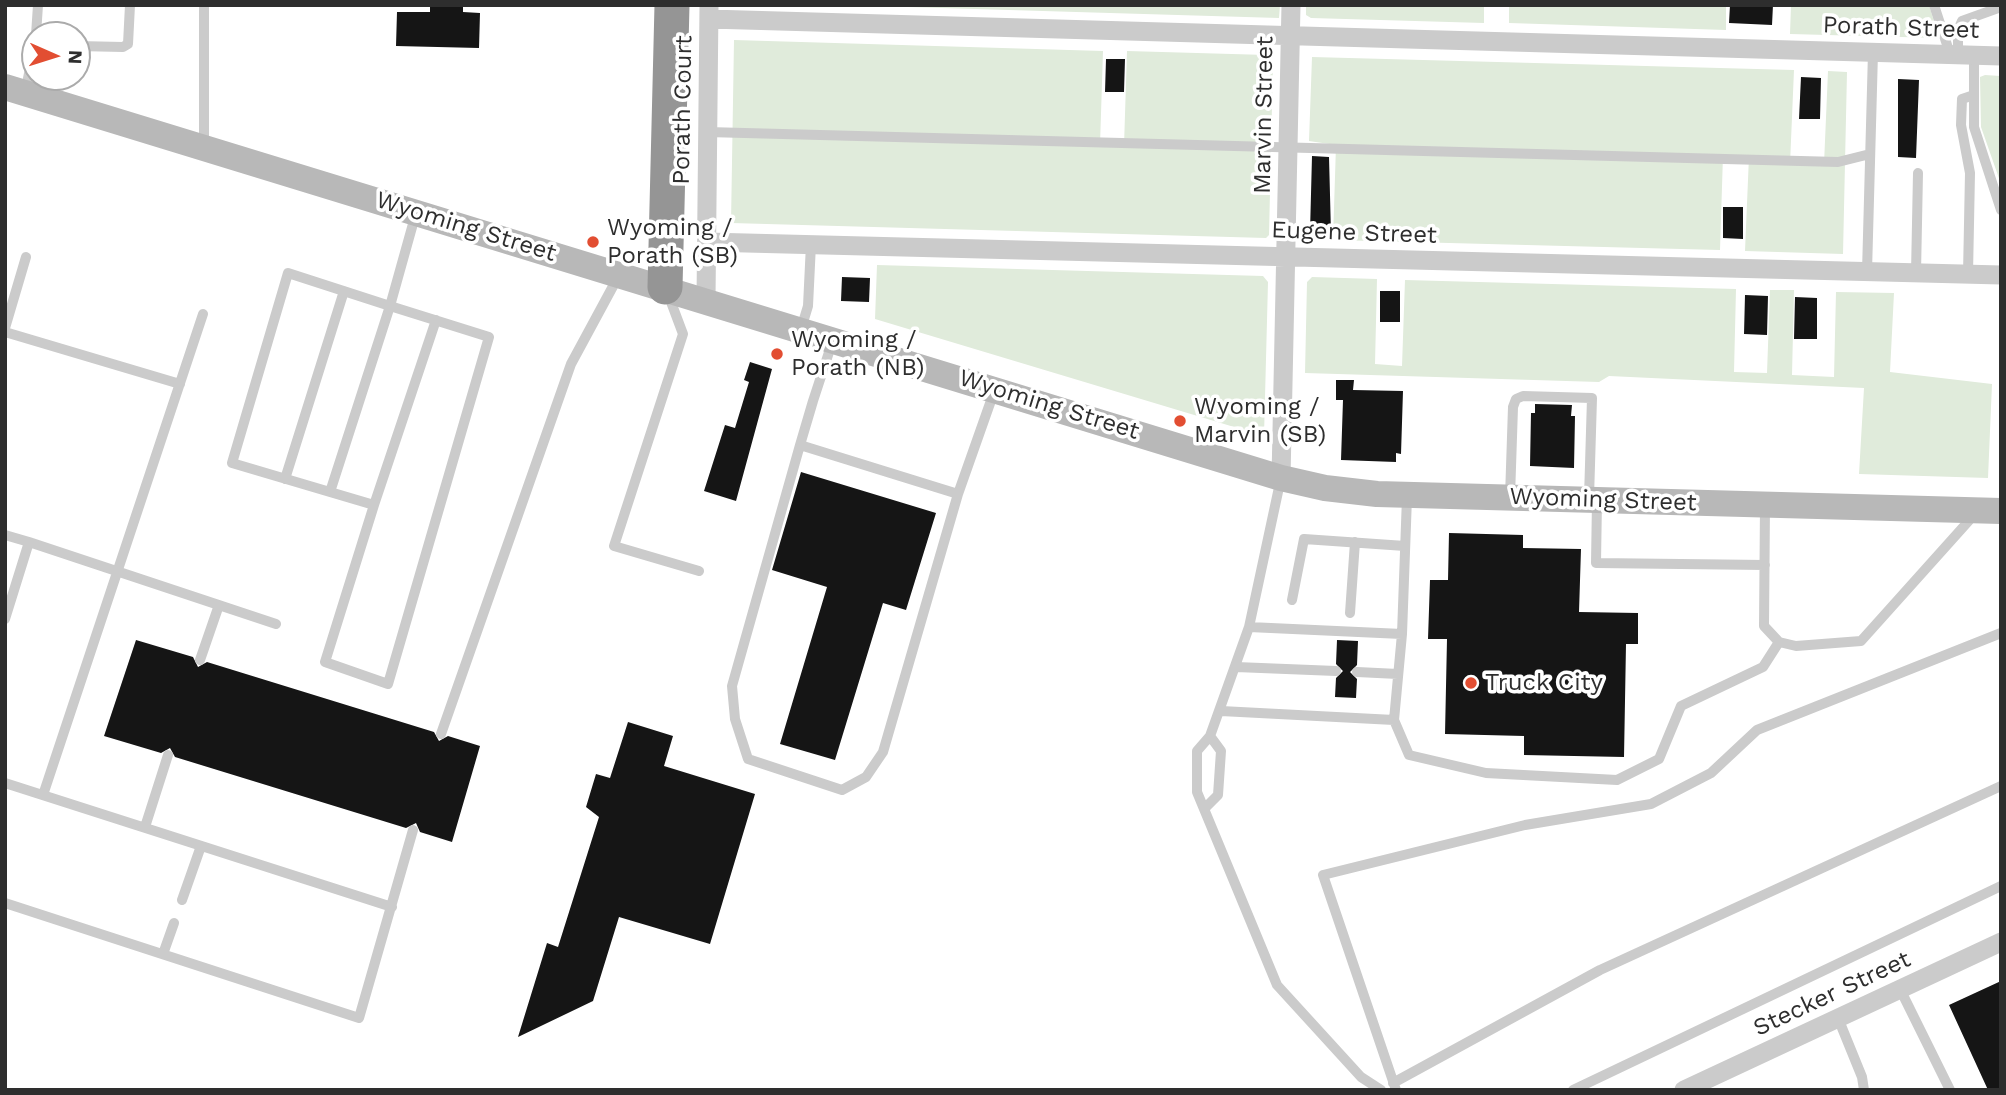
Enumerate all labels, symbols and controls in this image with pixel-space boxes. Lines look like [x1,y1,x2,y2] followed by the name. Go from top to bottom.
[1822,11,1980,45] street label: Porath Street
[21,21,91,91] north arrow
[667,35,699,185] street label: Porath Court
[1248,36,1280,194] street label: Marvin Street
[64,49,87,65] text: N
[372,186,560,268] street label: Wyoming Street
[607,214,738,270] place label: Wyoming / Porath (SB)
[1271,216,1437,250] street label: Eugene Street
[585,234,601,250] marker: Wyoming / Porath (SB)
[791,326,925,382] place label: Wyoming / Porath (NB)
[769,346,785,362] marker: Wyoming / Porath (NB)
[955,364,1143,446] street label: Wyoming Street
[1194,393,1326,449] place label: Wyoming / Marvin (SB)
[1172,413,1188,429] marker: Wyoming / Marvin (SB)
[1509,482,1697,518] street label: Wyoming Street
[1485,669,1603,697] place label: Truck City
[1463,675,1479,691] marker: Truck City
[1749,945,1915,1043] street label: Stecker Street

